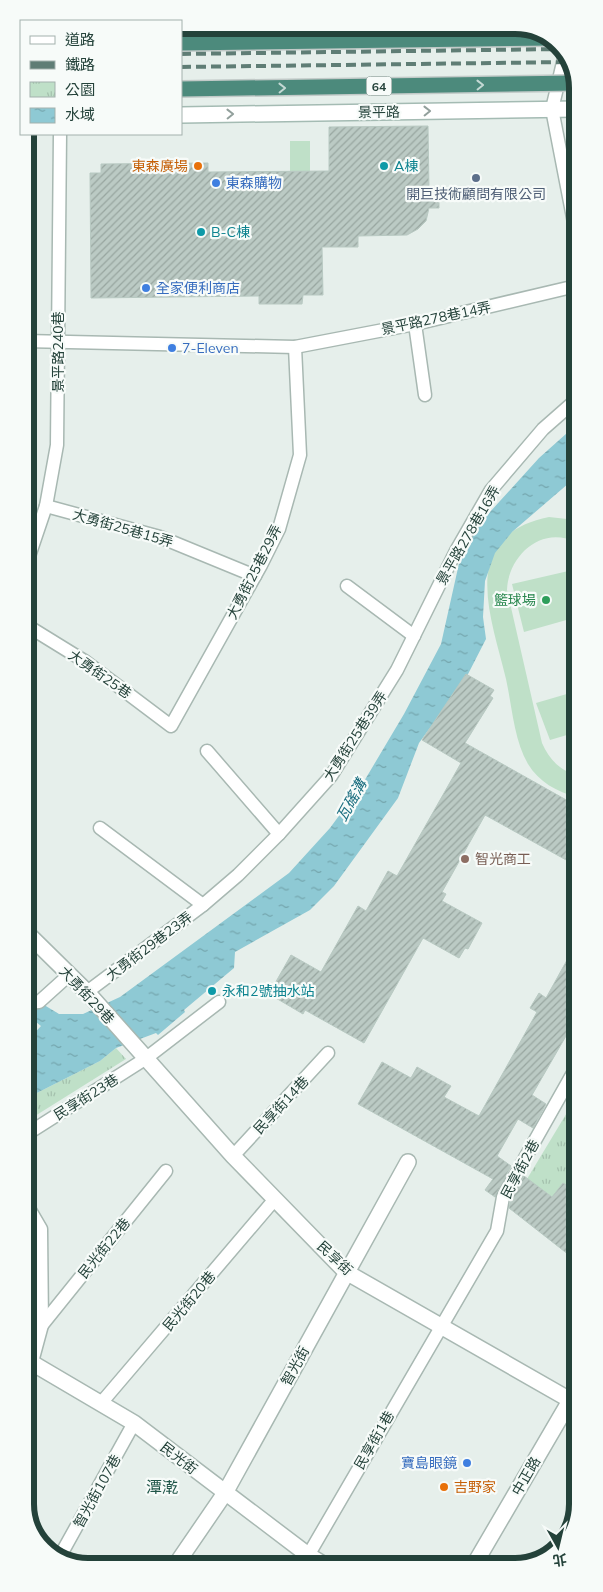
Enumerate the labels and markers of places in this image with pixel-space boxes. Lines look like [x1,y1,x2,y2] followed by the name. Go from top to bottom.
[132,157,188,175] place label: 東森廣場
[394,157,418,175] place label: A棟
[192,160,204,172] marker: 東森廣場
[378,160,390,172] marker: A棟
[470,172,482,184] marker: 開巨技術顧問有限公司
[226,174,282,192] place label: 東森購物
[210,177,222,189] marker: 東森購物
[406,185,546,203] place label: 開巨技術顧問有限公司
[211,223,250,241] place label: B-C棟
[195,226,207,238] marker: B-C棟
[156,279,240,297] place label: 全家便利商店
[140,282,152,294] marker: 全家便利商店
[182,339,239,357] place label: 7-Eleven
[166,342,178,354] marker: 7-Eleven
[494,591,536,609] place label: 籃球場
[540,594,552,606] marker: 籃球場
[475,850,531,868] place label: 智光商工
[459,853,471,865] marker: 智光商工
[222,982,314,1000] place label: 永和2號抽水站
[206,985,218,997] marker: 永和2號抽水站
[401,1454,457,1472] place label: 寶島眼鏡
[461,1457,473,1469] marker: 寶島眼鏡
[454,1478,496,1496] place label: 吉野家
[438,1481,450,1493] marker: 吉野家

